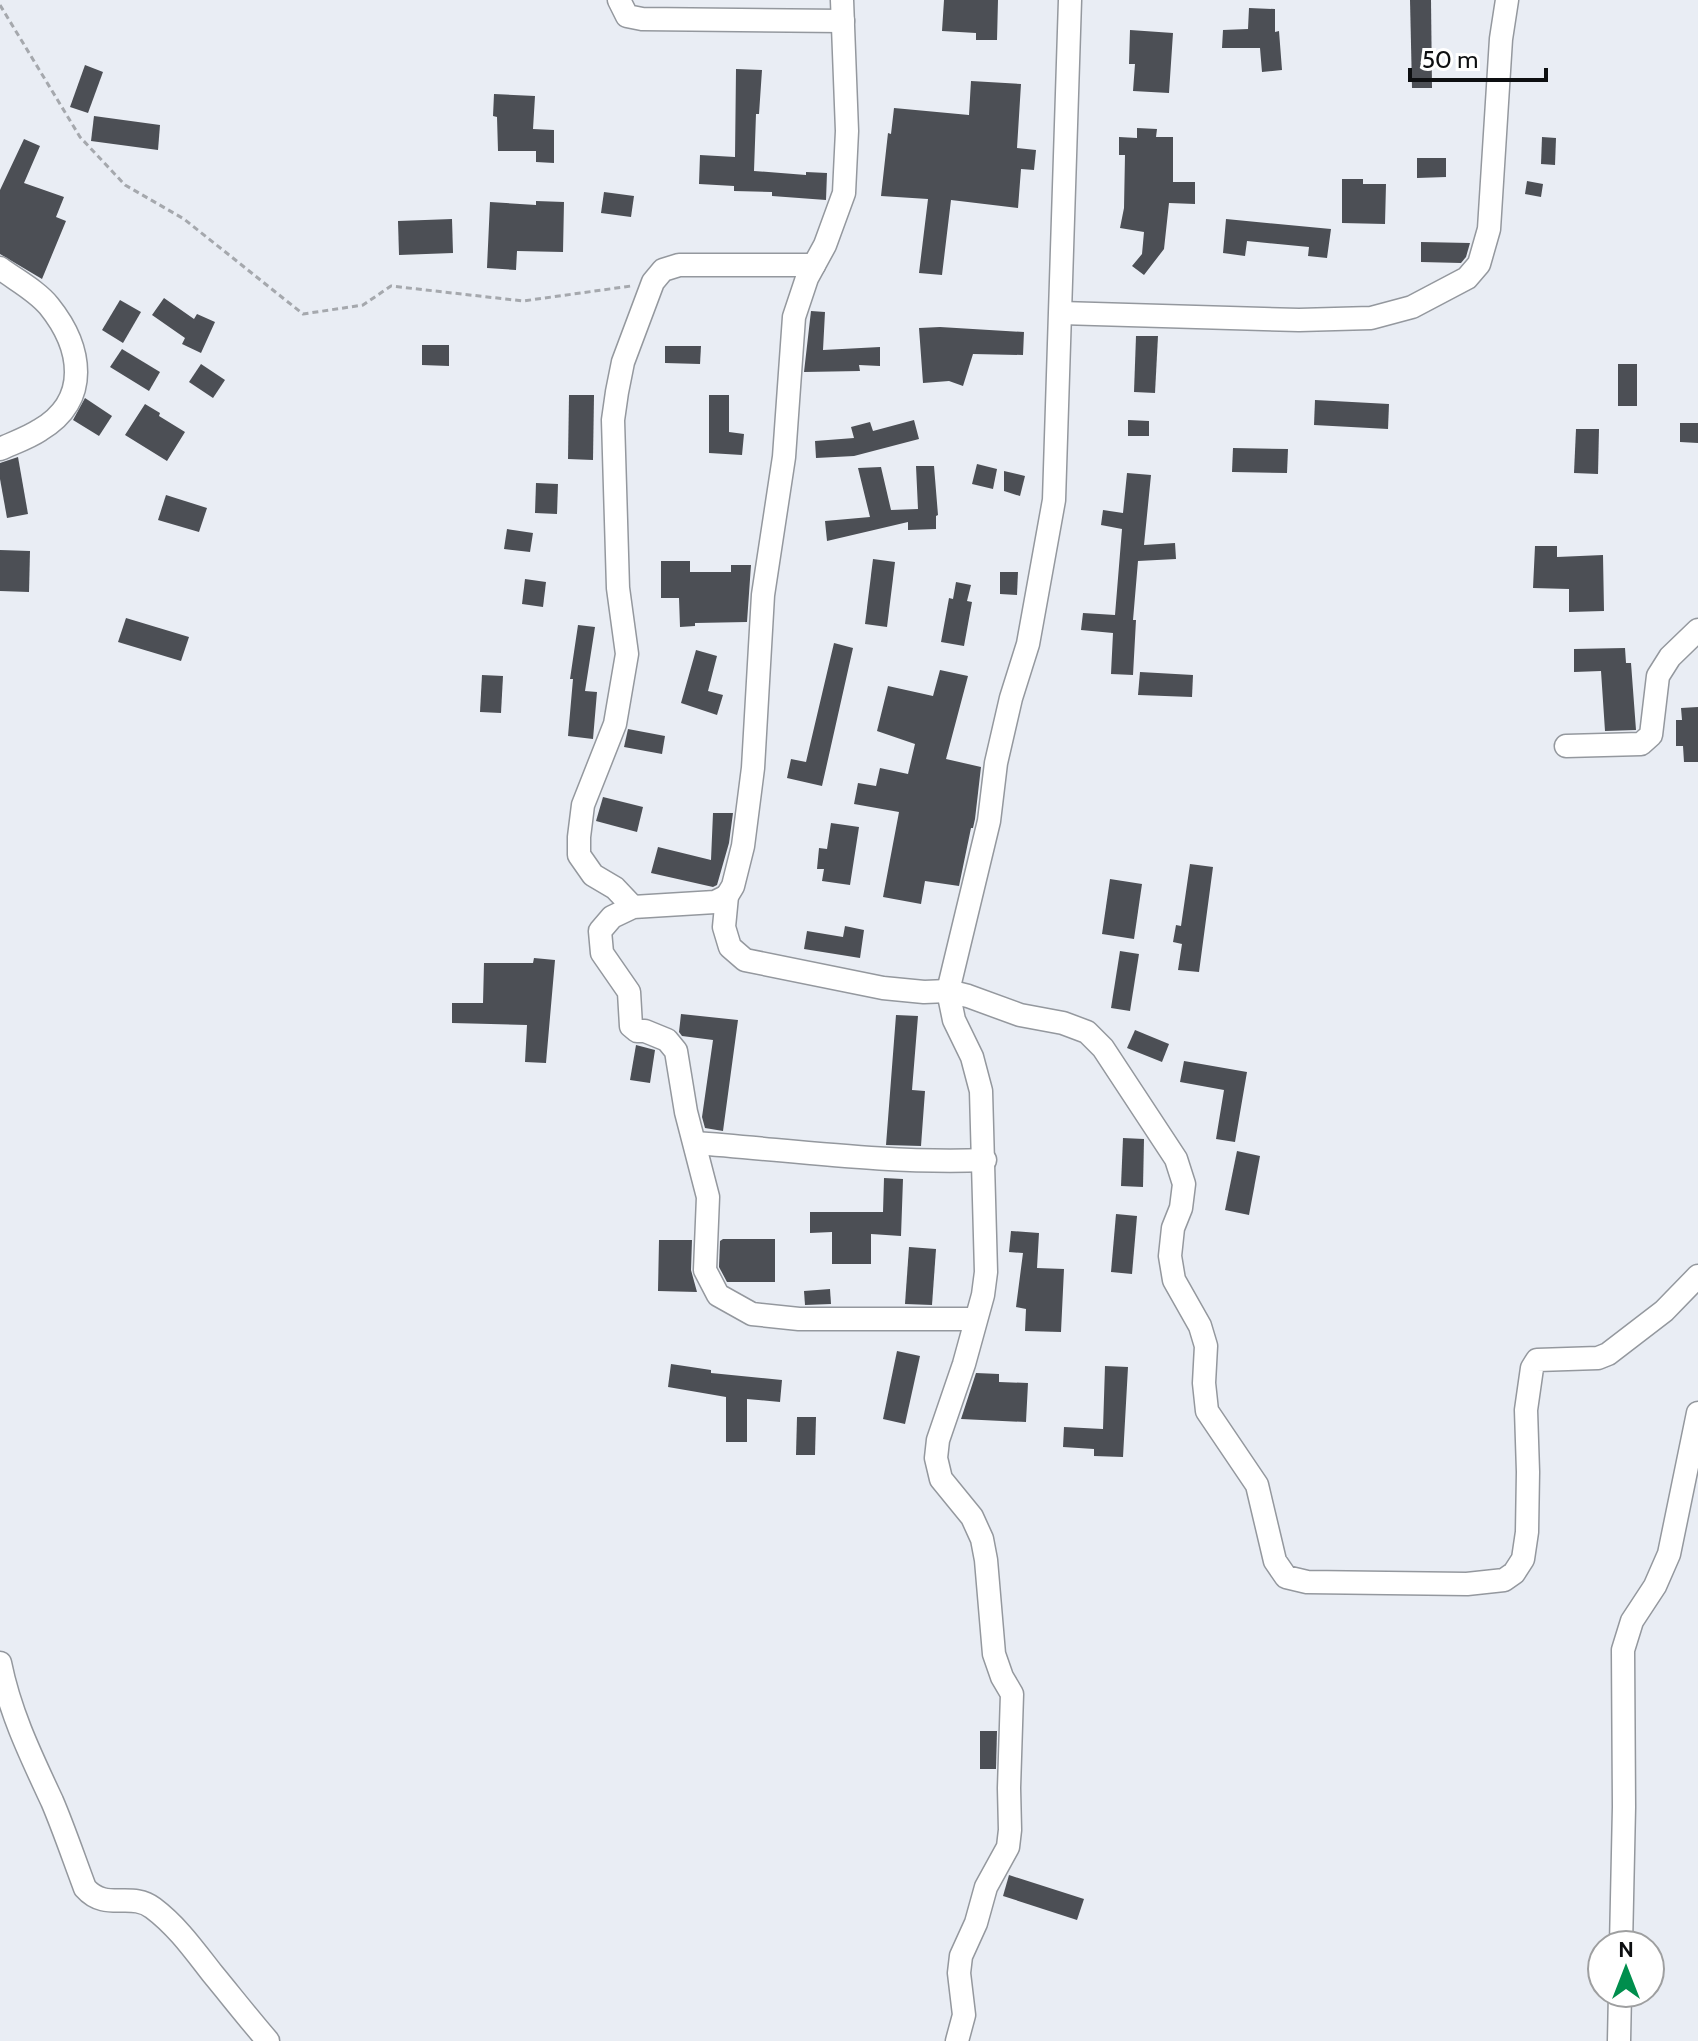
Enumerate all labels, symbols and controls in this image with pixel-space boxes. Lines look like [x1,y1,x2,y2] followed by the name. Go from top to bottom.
[1410,32,1546,82] scale bar
[1422,45,1478,74] text: 50 m
[1586,1929,1666,2009] north arrow
[1618,1936,1634,1963] text: N

